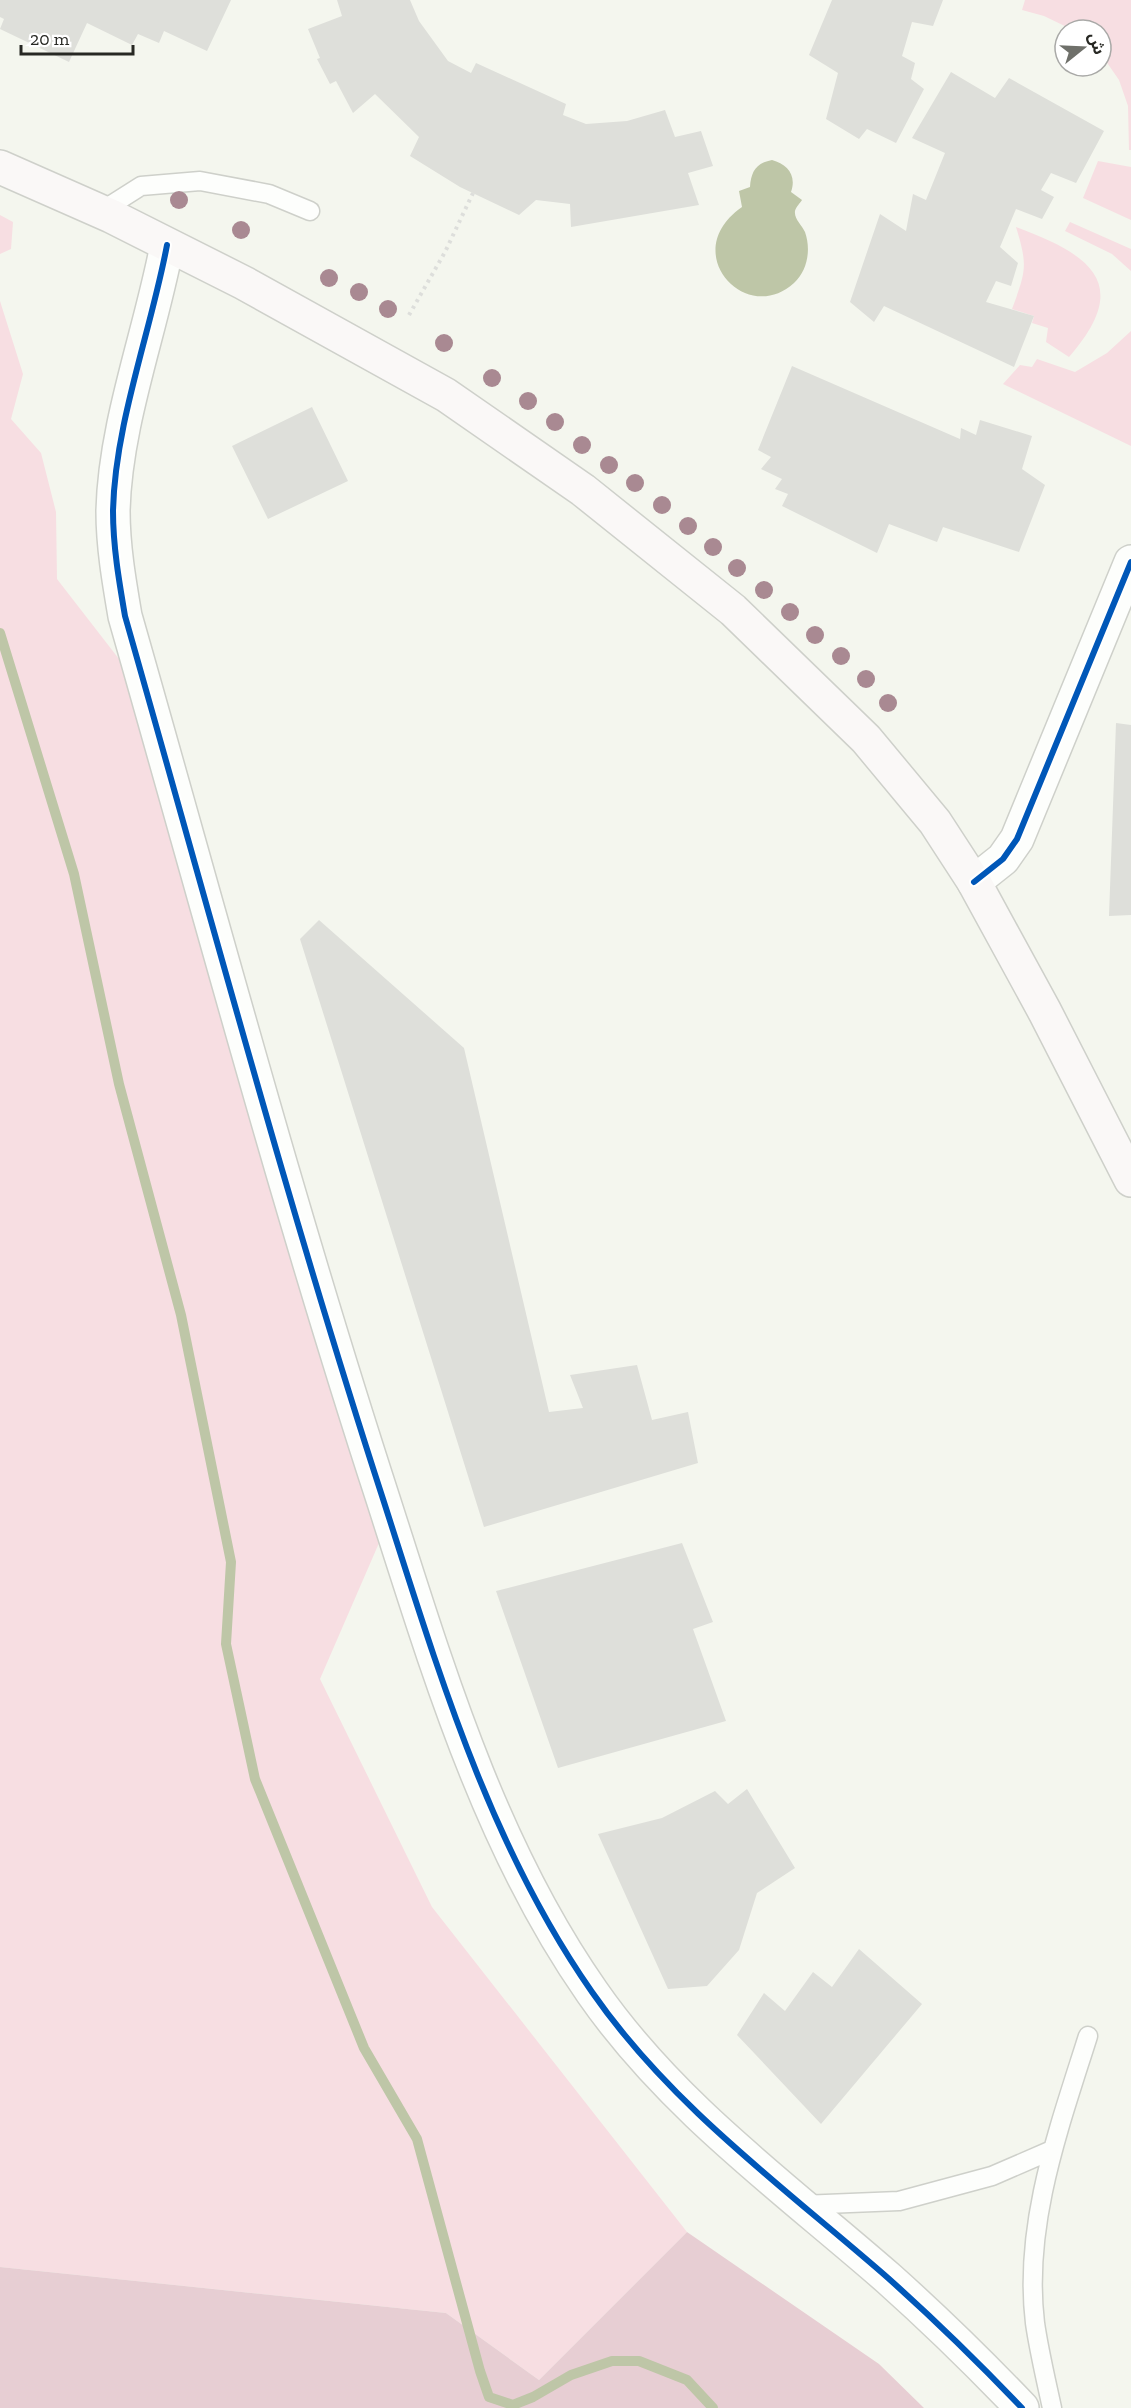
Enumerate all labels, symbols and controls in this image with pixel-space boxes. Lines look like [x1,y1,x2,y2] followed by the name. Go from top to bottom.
[21,18,134,56] scale bar
[1053,18,1113,78] north arrow
[30,28,70,50] text: 20 m
[1084,30,1109,57] text: ش

